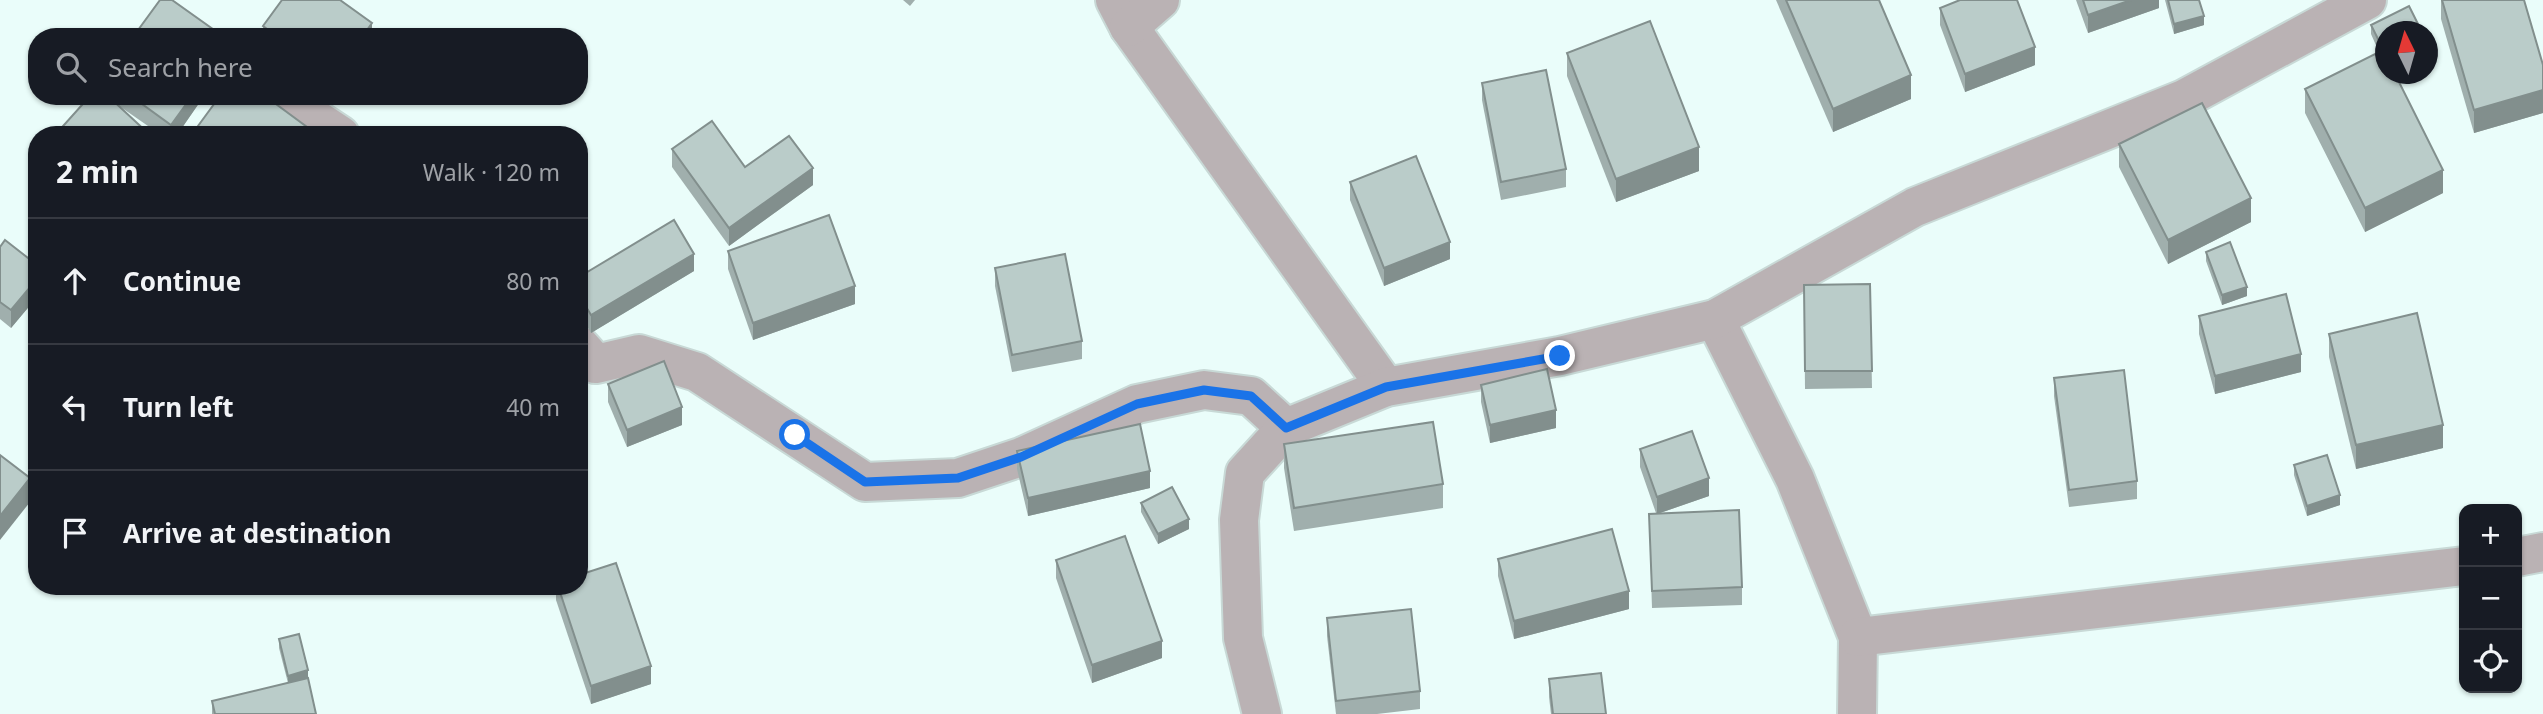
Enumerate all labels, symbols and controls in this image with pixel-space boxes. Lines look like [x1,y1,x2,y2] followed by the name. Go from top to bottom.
[2375,21,2438,84] north arrow
[28,28,588,105] search box
[52,48,90,86] icon: search
[108,49,253,85] text: Search here
[56,151,139,192] text: 2 min
[423,156,560,188] text: Walk · 120 m
[56,262,94,300] icon: ahead
[123,263,241,299] text: Continue
[506,265,560,297] text: 80 m
[1544,340,1575,371] route end
[56,388,94,426] icon: left
[123,389,234,425] text: Turn left
[506,391,560,423] text: 40 m
[779,419,810,450] route start
[2459,504,2522,693] map controls
[2459,504,2522,567] button: +
[56,514,94,552] icon: arrive
[123,515,392,551] text: Arrive at destination
[2459,567,2522,630] button: −
[2459,630,2522,693] button: locate

